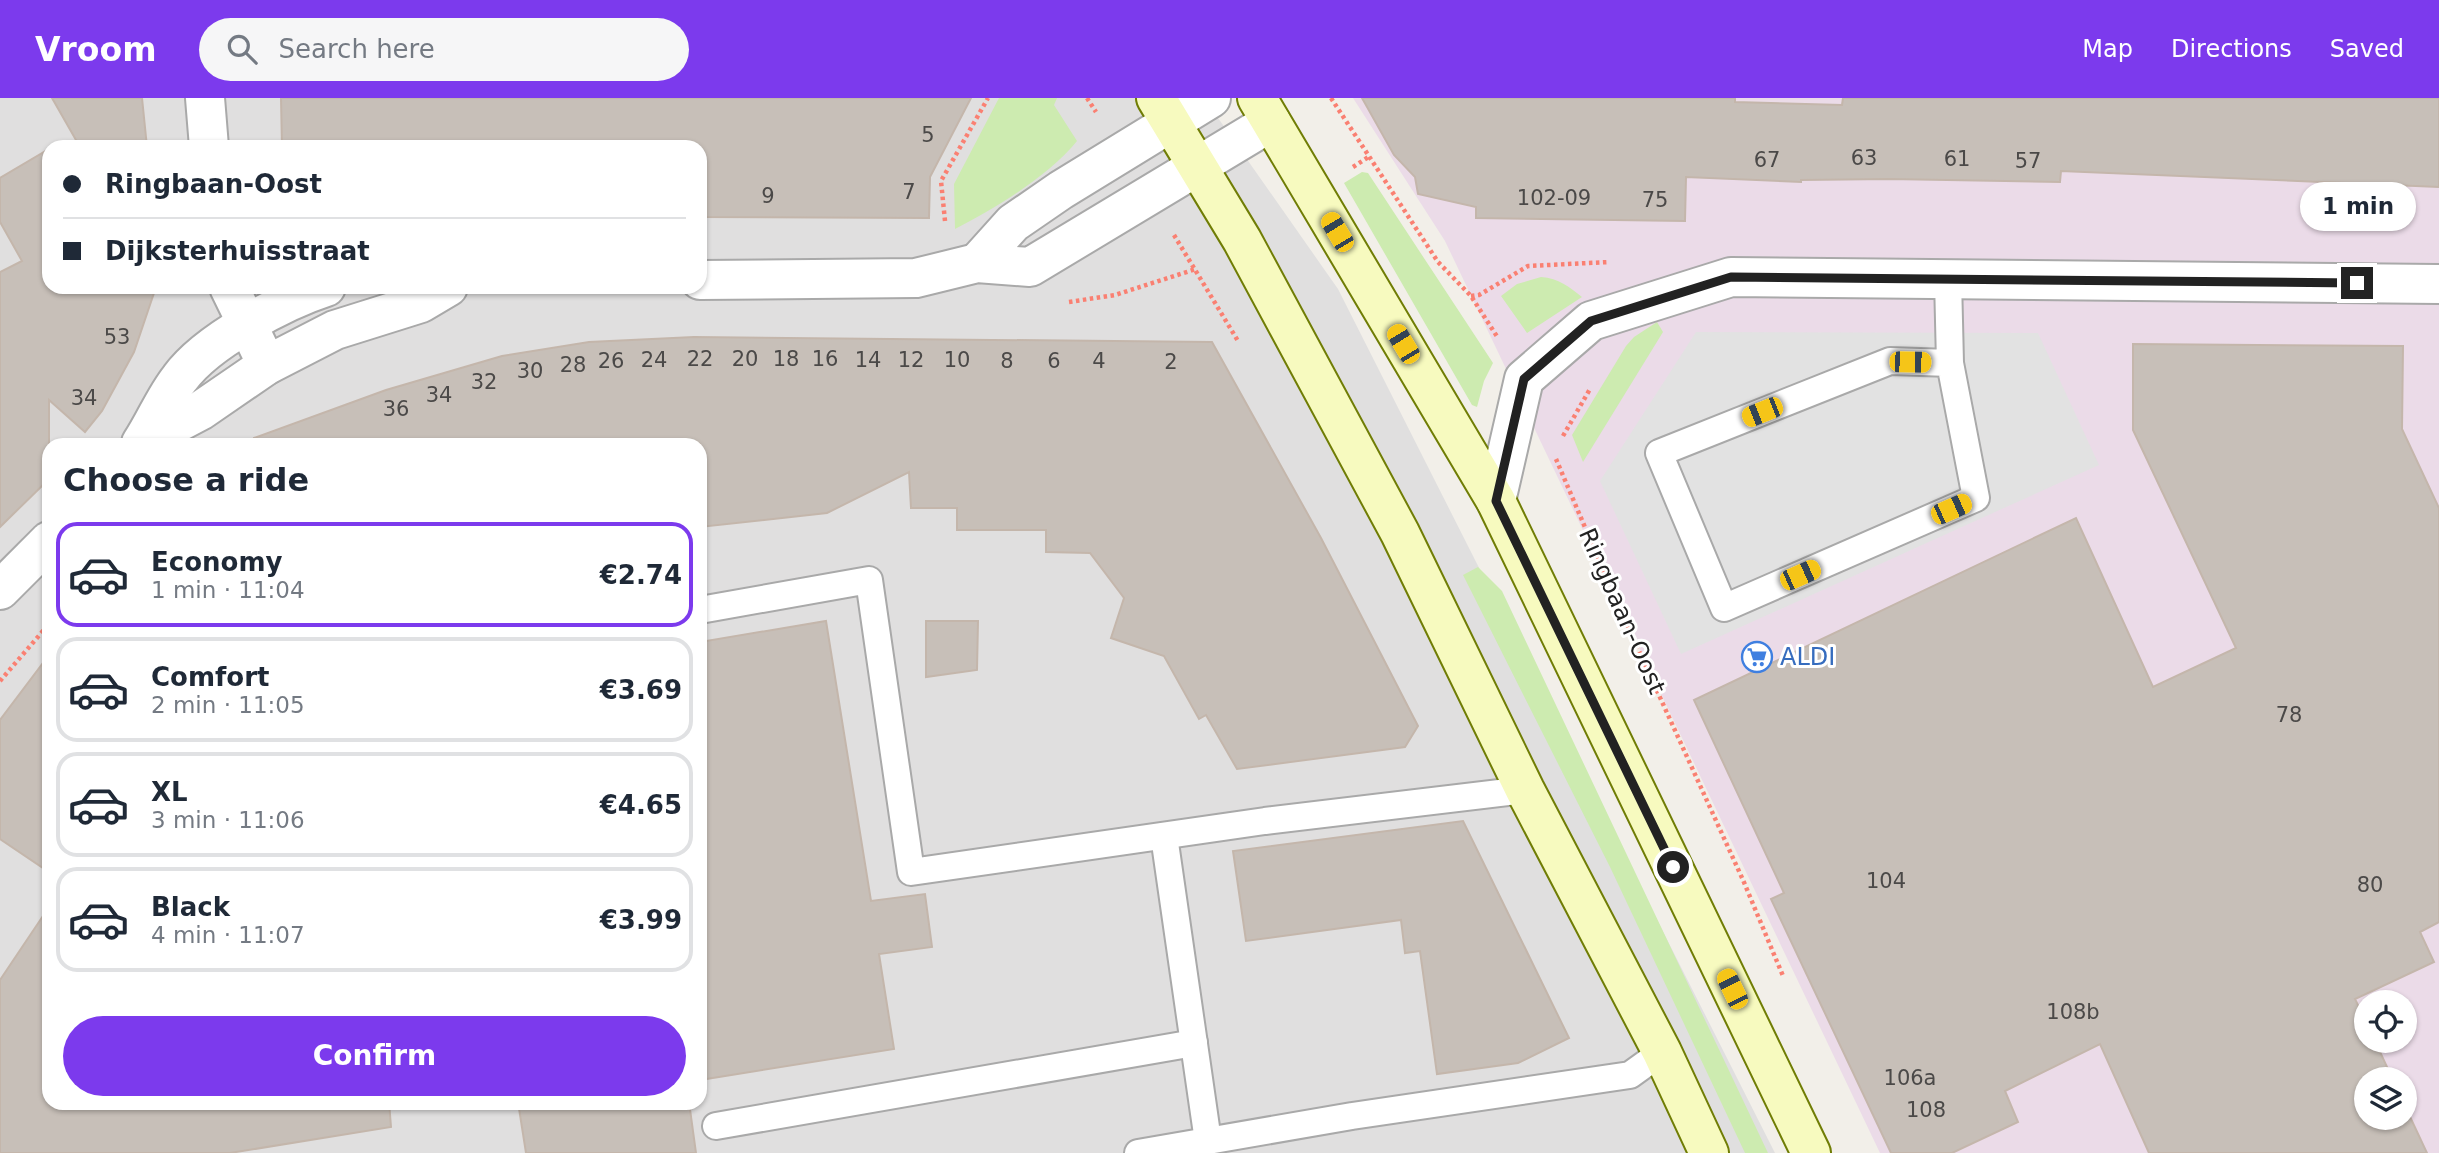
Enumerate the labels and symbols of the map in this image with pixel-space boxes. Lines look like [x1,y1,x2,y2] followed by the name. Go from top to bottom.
[921,123,935,147] house number: 5
[1851,146,1877,170] house number: 63
[1944,147,1970,171] house number: 61
[1754,148,1780,172] house number: 67
[2015,149,2041,173] house number: 57
[902,180,916,204] house number: 7
[2299,181,2415,230] callout: 1 min
[761,184,775,208] house number: 9
[1517,186,1591,210] house number: 102-09
[1642,188,1668,212] house number: 75
[1318,209,1357,255] car
[2341,267,2373,299] route end
[1384,321,1423,367] car
[104,325,130,349] house number: 53
[687,347,713,371] house number: 22
[732,347,758,371] house number: 20
[773,347,799,371] house number: 18
[812,347,838,371] house number: 16
[641,348,667,372] house number: 24
[855,348,881,372] house number: 14
[898,348,924,372] house number: 12
[944,348,970,372] house number: 10
[598,349,624,373] house number: 26
[1000,349,1014,373] house number: 8
[1047,349,1061,373] house number: 6
[1092,349,1106,373] house number: 4
[1164,350,1178,374] house number: 2
[1889,351,1932,373] car
[560,353,586,377] house number: 28
[517,359,543,383] house number: 30
[471,370,497,394] house number: 32
[426,383,452,407] house number: 34
[71,386,97,410] house number: 34
[1739,394,1786,430] car
[383,397,409,421] house number: 36
[1928,491,1975,527] car
[1573,524,1671,698] street label: Ringbaan-Oost
[1777,557,1824,593] car
[1740,640,1774,674] supermarket icon: ALDI
[1780,643,1835,671] place label: ALDI
[2276,703,2302,727] house number: 78
[1657,851,1689,883] route start
[1866,869,1906,893] house number: 104
[2357,873,2383,897] house number: 80
[1714,966,1751,1012] car
[2046,1000,2100,1024] house number: 108b
[1884,1066,1936,1090] house number: 106a
[1906,1098,1946,1122] house number: 108

